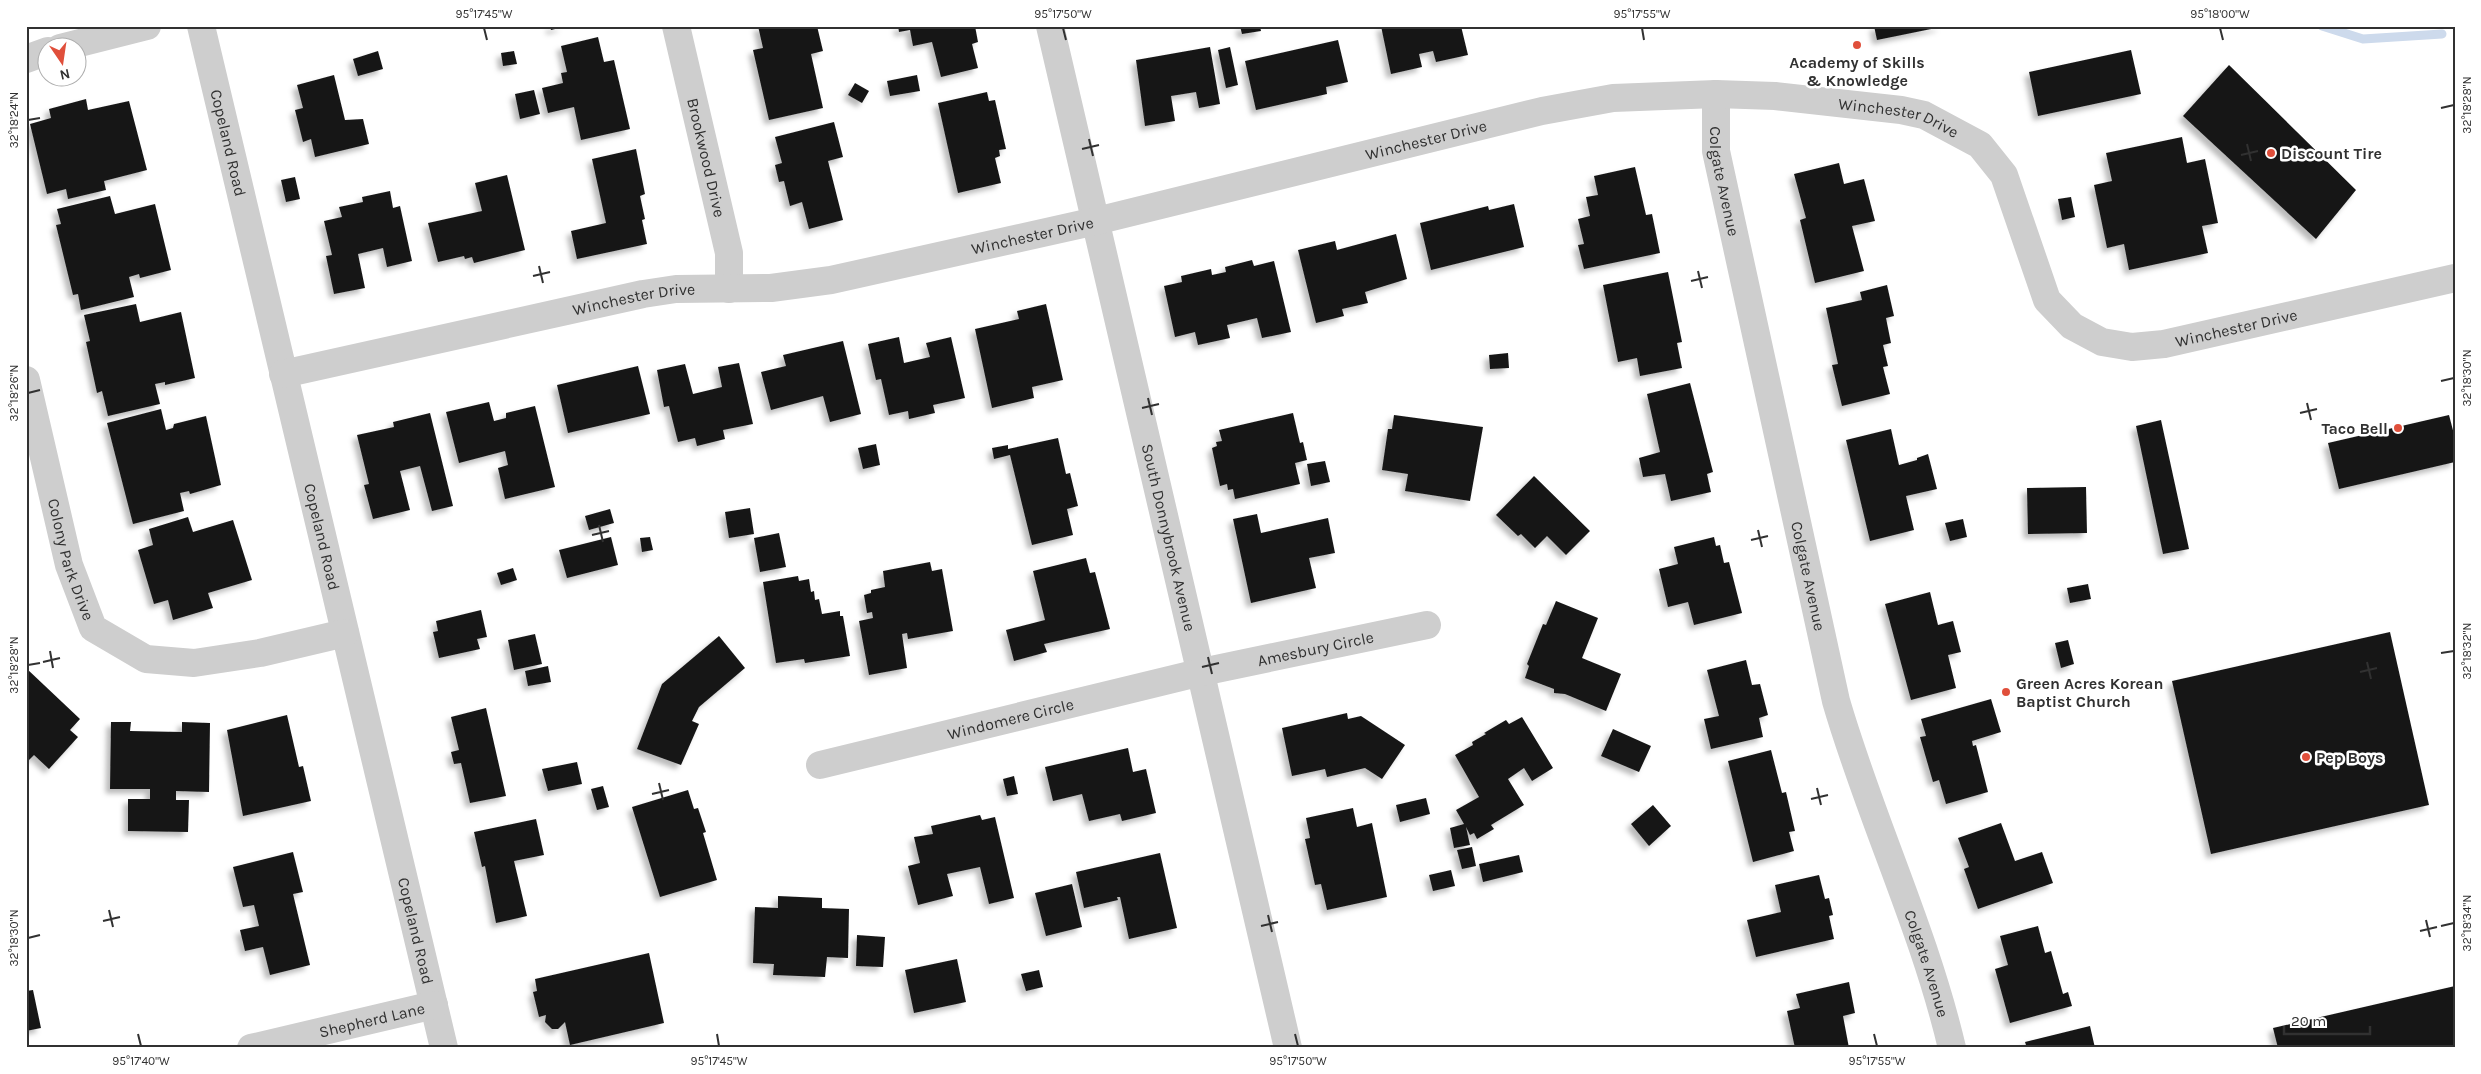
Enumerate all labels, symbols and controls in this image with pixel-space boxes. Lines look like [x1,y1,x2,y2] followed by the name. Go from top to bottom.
[456,7,513,21] text: 95°17'45"W
[1034,7,1092,21] text: 95°17'50"W
[1614,7,1671,21] text: 95°17'55"W
[2190,7,2250,21] text: 95°18'00"W
[38,38,88,88] north arrow
[1851,39,1863,51] marker: Academy of Skills & Knowledge
[1789,53,1925,90] place label: Academy of Skills & Knowledge
[58,65,72,84] text: N
[2460,76,2474,134] text: 32°18'28"N
[207,87,251,198] street label: Copeland Road
[7,92,21,148] text: 32°18'24"N
[1837,94,1962,141] street label: Winchester Drive
[684,96,730,219] street label: Brookwood Drive
[1363,115,1489,164] street label: Winchester Drive
[1706,126,1744,238] street label: Colgate Avenue
[2281,144,2382,163] place label: Discount Tire
[2265,147,2277,159] marker: Discount Tire
[970,212,1095,258] street label: Winchester Drive
[571,279,695,319] street label: Winchester Drive
[2173,305,2299,351] street label: Winchester Drive
[2460,349,2474,407] text: 32°18'30"N
[7,365,21,421] text: 32°18'26"N
[2321,419,2388,438] place label: Taco Bell
[2392,422,2404,434] marker: Taco Bell
[1138,442,1200,633] street label: South Donnybrook Avenue
[301,481,344,592] street label: Copeland Road
[44,496,99,623] street label: Colony Park Drive
[1788,519,1830,633] street label: Colgate Avenue
[2460,623,2474,680] text: 32°18'32"N
[1255,627,1375,670] street label: Amesbury Circle
[7,636,21,694] text: 32°18'28"N
[2016,674,2163,711] place label: Green Acres Korean Baptist Church
[2000,686,2012,698] marker: Green Acres Korean Baptist Church
[945,694,1076,743] street label: Windomere Circle
[2316,748,2384,767] place label: Pep Boys
[2300,751,2312,763] marker: Pep Boys
[394,875,438,986] street label: Copeland Road
[2460,895,2474,951] text: 32°18'34"N
[1901,907,1953,1019] street label: Colgate Avenue
[7,909,21,967] text: 32°18'30"N
[317,998,426,1041] street label: Shepherd Lane
[2284,1004,2370,1036] scale bar
[2291,1012,2326,1030] text: 20 m
[112,1054,170,1068] text: 95°17'40"W
[691,1054,748,1068] text: 95°17'45"W
[1269,1054,1327,1068] text: 95°17'50"W
[1849,1054,1906,1068] text: 95°17'55"W

